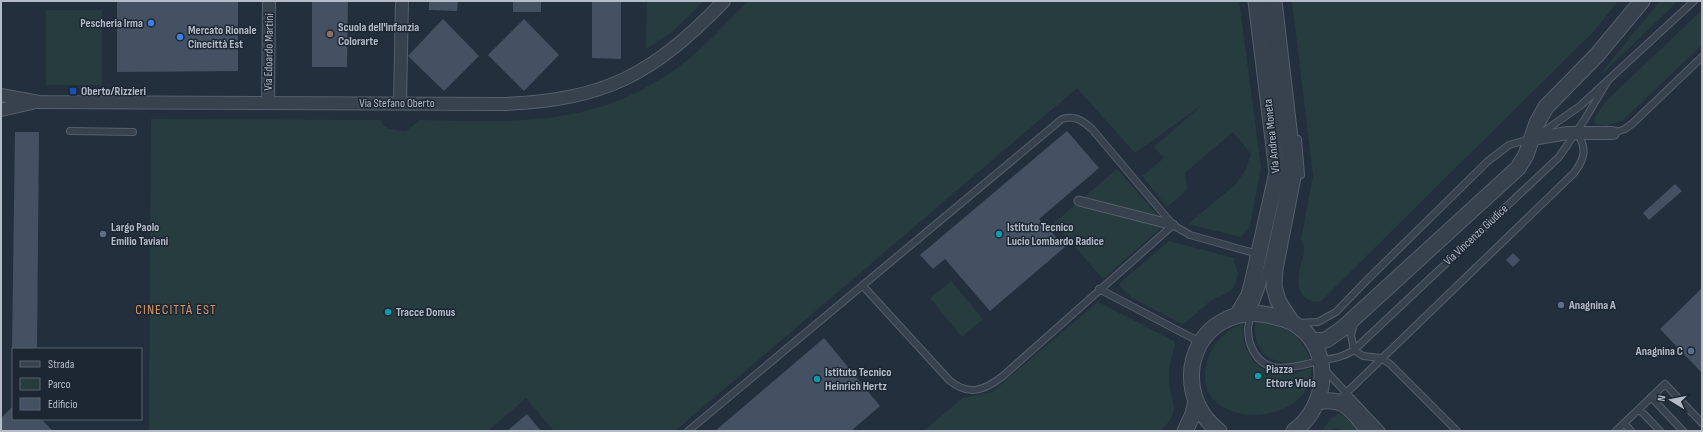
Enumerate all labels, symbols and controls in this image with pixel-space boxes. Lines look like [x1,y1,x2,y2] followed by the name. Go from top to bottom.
[261,13,277,91] street label: Via Edoardo Martini
[80,16,143,31] place label: Pescheria Irma
[146,18,156,28] marker: Pescheria Irma
[338,20,419,49] place label: Scuola dell'infanzia Colorarte
[188,23,257,52] place label: Mercato Rionale Cinecittà Est
[325,29,335,39] marker: Scuola dell'infanzia Colorarte
[175,32,185,42] marker: Mercato Rionale Cinecittà Est
[81,84,146,99] place label: Oberto/Rizzieri
[68,86,78,96] marker: Oberto/Rizzieri
[359,96,435,111] street label: Via Stefano Oberto
[1261,98,1283,174] street label: Via Andrea Moneta
[1441,201,1511,269] street label: Via Vincenzo Giudice
[111,220,168,249] place label: Largo Paolo Emilio Taviani
[1007,220,1104,249] place label: Istituto Tecnico Lucio Lombardo Radice
[98,229,108,239] marker: Largo Paolo Emilio Taviani
[994,229,1004,239] marker: Istituto Tecnico Lucio Lombardo Radice
[1568,298,1616,313] place label: Anagnina A
[1556,300,1566,310] marker: Anagnina A
[135,301,217,318] district label: CINECITTÀ EST
[396,305,456,320] place label: Tracce Domus
[383,307,393,317] marker: Tracce Domus
[1635,344,1683,359] place label: Anagnina C
[1686,346,1696,356] marker: Anagnina C
[12,348,142,420] legend
[48,357,75,372] text: Strada
[1266,362,1316,391] place label: Piazza Ettore Viola
[825,365,892,394] place label: Istituto Tecnico Heinrich Hertz
[1253,371,1263,381] marker: Piazza Ettore Viola
[812,374,822,384] marker: Istituto Tecnico Heinrich Hertz
[48,377,71,392] text: Parco
[1651,380,1691,420] north arrow
[1655,394,1669,402] text: N
[48,397,77,412] text: Edificio

